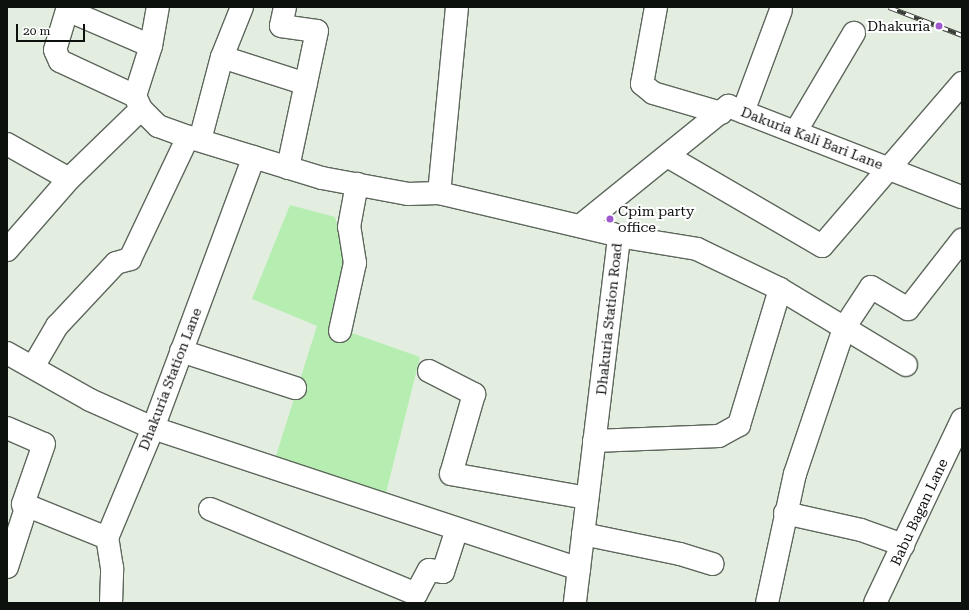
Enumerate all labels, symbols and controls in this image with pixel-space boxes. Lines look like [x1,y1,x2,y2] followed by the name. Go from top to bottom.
[18,16,87,42] scale bar
[867,18,930,34] place label: Dhakuria
[933,20,945,32] marker: Dhakuria
[23,24,50,38] text: 20 m
[739,103,885,173] street label: Dakuria Kali Bari Lane
[618,203,694,236] place label: Cpim party office
[605,214,615,224] marker: Cpim party office
[593,242,625,396] street label: Dhakuria Station Road
[135,305,205,453] street label: Dhakuria Station Lane
[887,456,951,568] street label: Babu Bagan Lane

